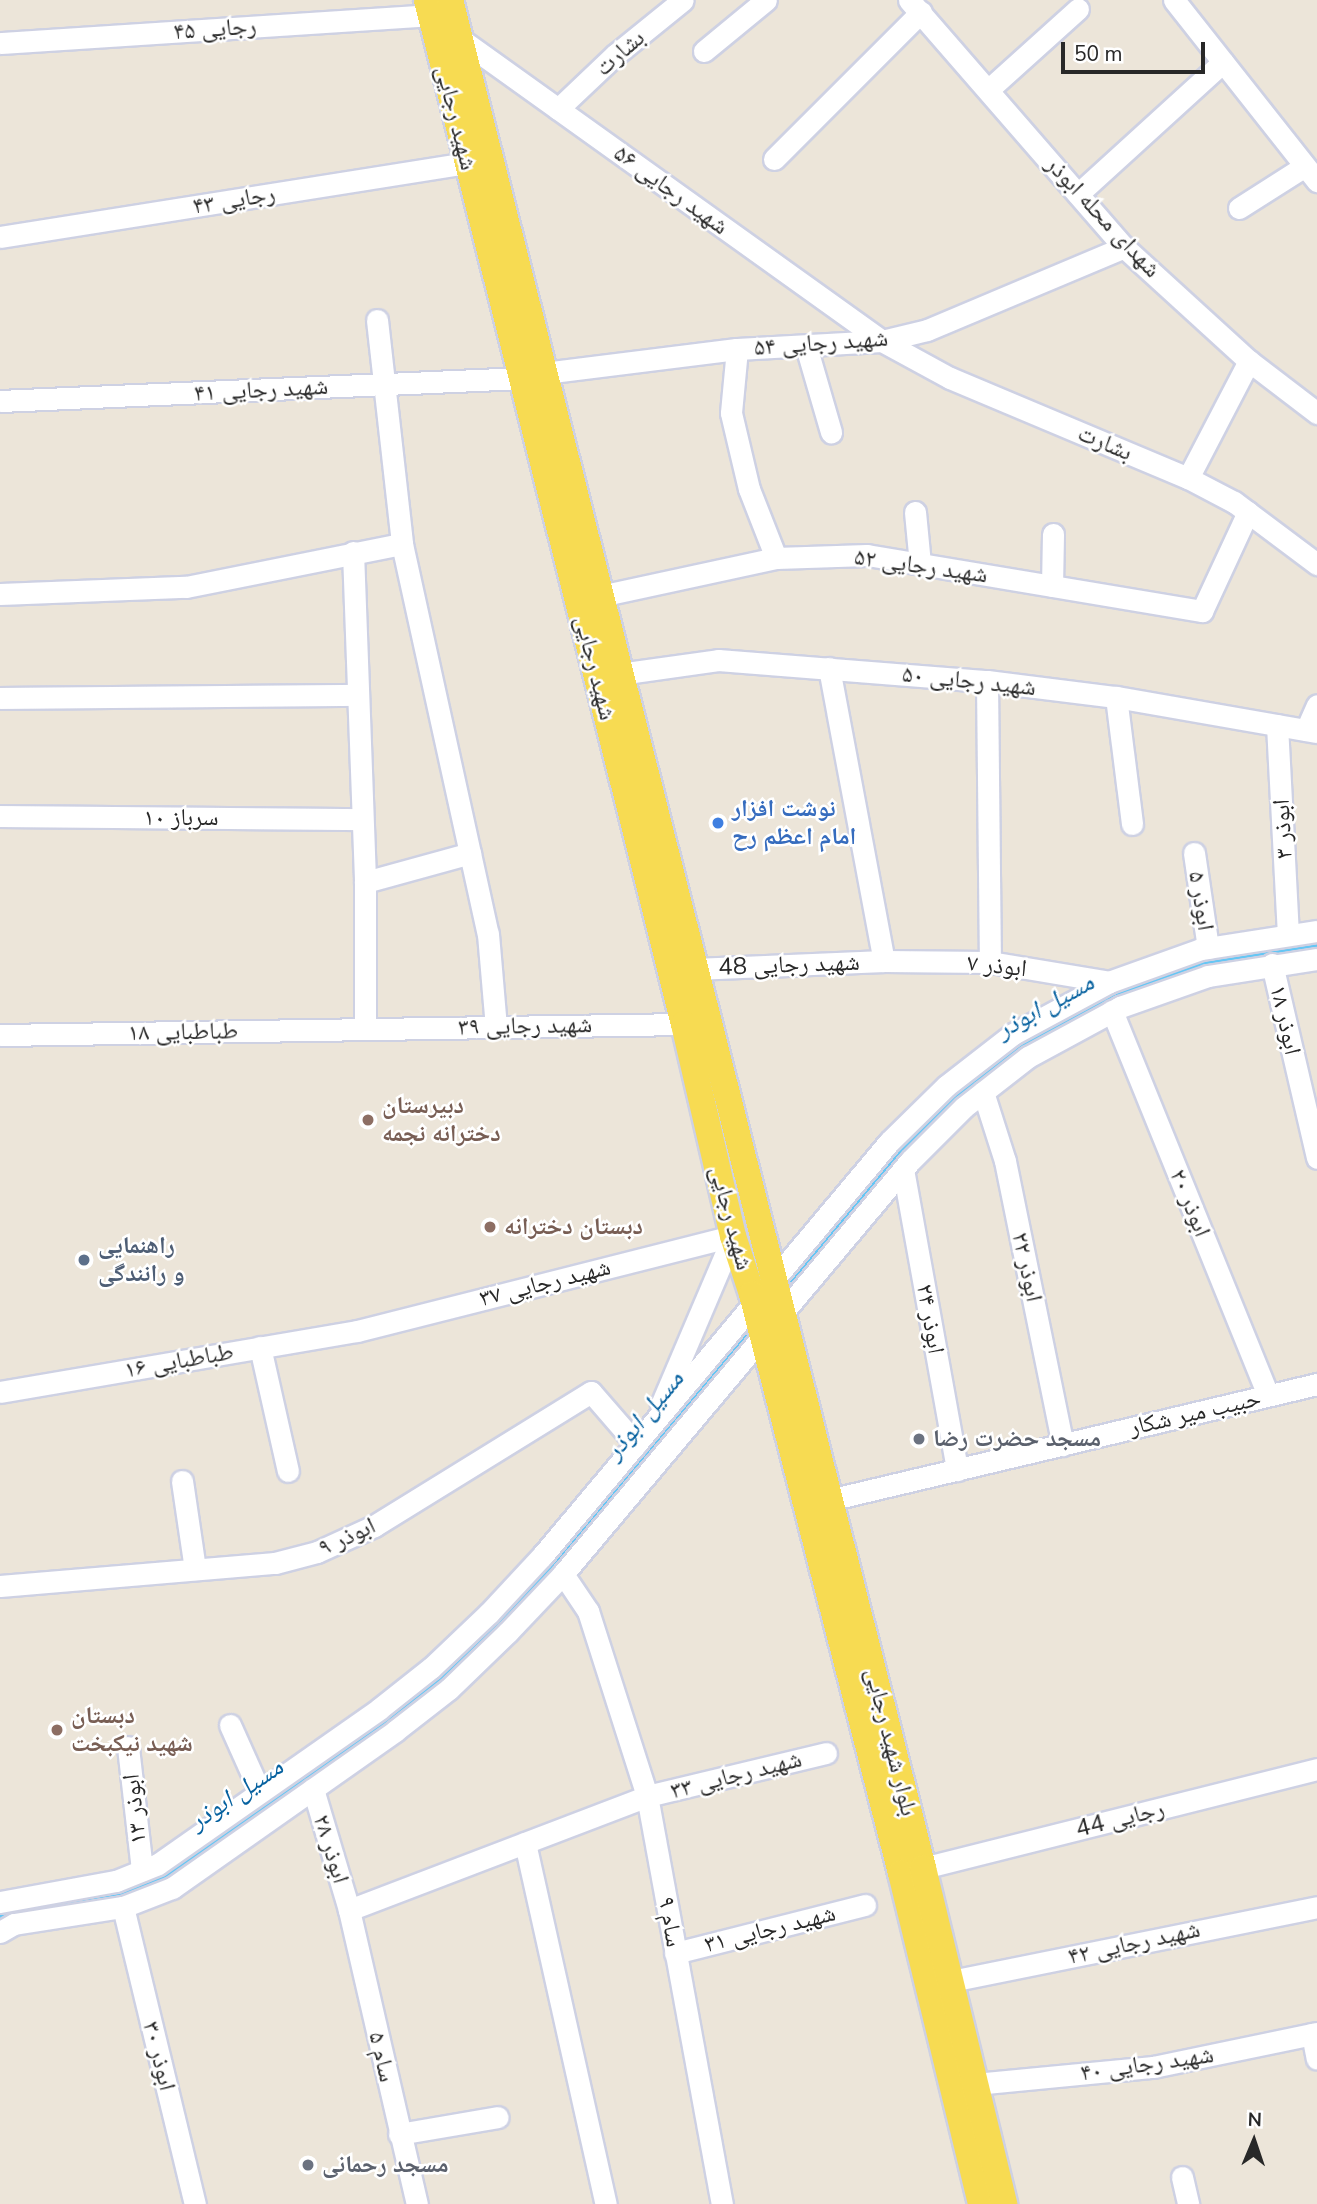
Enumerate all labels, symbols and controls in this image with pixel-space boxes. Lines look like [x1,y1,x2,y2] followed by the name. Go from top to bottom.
[173,12,257,46] street label: رجایی ۴۵
[589,24,651,82] street label: بشارت
[1065,28,1208,72] scale bar
[1074,40,1123,68] text: 50 m
[429,63,483,173] street label: شهید رجایی
[608,139,734,241] street label: شهید رجایی ۵۶
[1039,150,1167,284] street label: شهدای محله ابوذر
[191,179,277,221] street label: رجایی ۴۳
[753,324,889,362] street label: شهید رجایی ۵۴
[193,372,329,408] street label: شهید رجایی ۴۱
[1073,419,1137,467] street label: بشارت
[853,542,989,590] street label: شهید رجایی ۵۲
[568,613,622,723] street label: شهید رجایی
[901,660,1037,702] street label: شهید رجایی ۵۰
[732,795,856,851] place label: نوشت افزار امام اعظم رح
[1267,798,1299,860] street label: ابوذر ۳
[143,804,219,832] street label: سرباز ۱۰
[710,815,726,831] marker: نوشت افزار امام اعظم رح
[1182,869,1220,933] street label: ابوذر ۵
[718,948,860,982] street label: شهید رجایی 48
[966,949,1028,983] street label: ابوذر ۷
[991,966,1099,1046] water label: مسیل ابوذر
[1263,982,1307,1058] street label: ابوذر ۱۸
[458,1010,592,1042] street label: شهید رجایی ۳۹
[128,1017,238,1047] street label: طباطبایی ۱۸
[382,1092,501,1148] place label: دبیرستان دخترانه نجمه
[360,1112,376,1128] marker: دبیرستان دخترانه نجمه
[703,1163,759,1273] street label: شهید رجایی
[1163,1165,1217,1241] street label: ابوذر ۲۰
[504,1213,643,1241] place label: دبستان دخترانه
[482,1219,498,1235] marker: دبستان دخترانه
[1006,1230,1048,1304] street label: ابوذر ۲۲
[98,1232,185,1288] place label: راهنمایی و رانندگی
[76,1252,92,1268] marker: راهنمایی و رانندگی
[476,1253,614,1313] street label: شهید رجایی ۳۷
[910,1282,950,1356] street label: ابوذر ۲۴
[122,1337,236,1385] street label: طباطبایی ۱۶
[598,1364,690,1466] water label: مسیل ابوذر
[1126,1384,1264,1442] street label: حبیب میر شکار
[933,1425,1101,1453] place label: مسجد حضرت رضا
[911,1431,927,1447] marker: مسجد حضرت رضا
[314,1511,380,1563] street label: ابوذر ۹
[859,1665,923,1819] street label: بلوار شهید رجایی
[71,1702,193,1758] place label: دبستان شهید نیکبخت
[49,1722,65,1738] marker: دبستان شهید نیکبخت
[667,1745,805,1805] street label: شهید رجایی ۳۳
[183,1751,289,1837] water label: مسیل ابوذر
[117,1772,153,1846] street label: ابوذر ۱۳
[1073,1794,1167,1844] street label: رجایی 44
[307,1811,355,1887] street label: ابوذر ۲۸
[651,1895,689,1949] street label: سام ۹
[701,1899,839,1959] street label: شهید رجایی ۳۱
[1065,1915,1203,1971] street label: شهید رجایی ۴۲
[137,2018,181,2094] street label: ابوذر ۳۰
[362,2029,402,2085] street label: سام ۵
[1079,2040,1215,2088] street label: شهید رجایی ۴۰
[1219,2106,1289,2176] north arrow
[1247,2107,1262,2133] text: N
[322,2151,449,2179] place label: مسجد رحمانی
[300,2157,316,2173] marker: مسجد رحمانی

